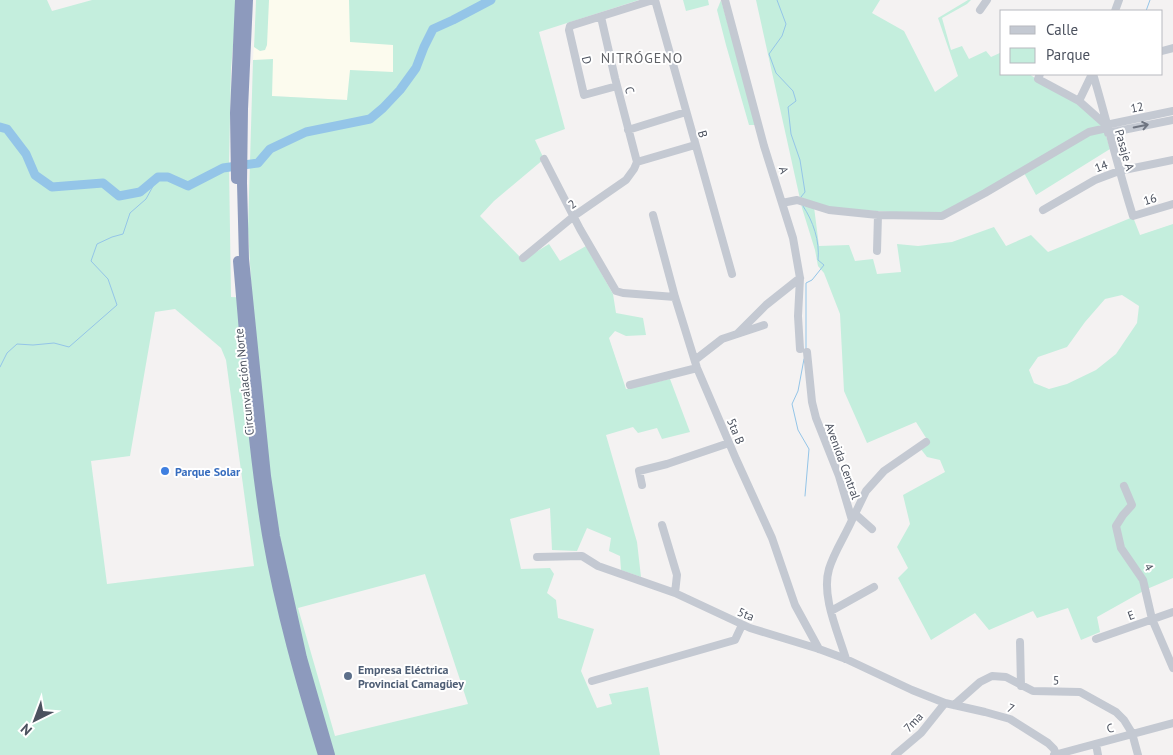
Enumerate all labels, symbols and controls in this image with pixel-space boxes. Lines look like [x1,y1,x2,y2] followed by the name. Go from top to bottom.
[1000,10,1163,75] legend
[1046,20,1078,39] text: Calle
[1046,45,1090,64] text: Parque
[601,49,683,67] district label: NITRÓGENO
[579,54,595,66] street label: D
[622,85,638,95] street label: C
[1129,98,1145,116] street label: 12
[1132,121,1148,131] one-way arrow
[1112,128,1138,172] street label: Pasaje A
[695,129,711,139] street label: B
[1092,157,1110,175] street label: 14
[776,164,792,176] street label: A
[1142,190,1158,208] street label: 16
[565,196,579,212] street label: 2
[231,328,257,436] street label: Circunvalación Norte
[724,416,748,446] street label: 5ta B
[822,421,864,502] street label: Avenida Central
[175,464,241,479] place label: Parque Solar
[159,465,171,477] marker: Parque Solar
[1141,560,1157,574] street label: 4
[735,604,757,624] street label: 5ta
[1125,607,1137,623] street label: E
[358,662,464,691] place label: Empresa Eléctrica Provincial Camagüey
[342,670,354,682] marker: Empresa Eléctrica Provincial Camagüey
[1053,672,1059,688] street label: 5
[10,695,60,745] north arrow
[1005,700,1017,716] street label: 7
[900,709,926,735] street label: 7ma
[17,720,36,739] text: N
[1105,720,1115,736] street label: C

